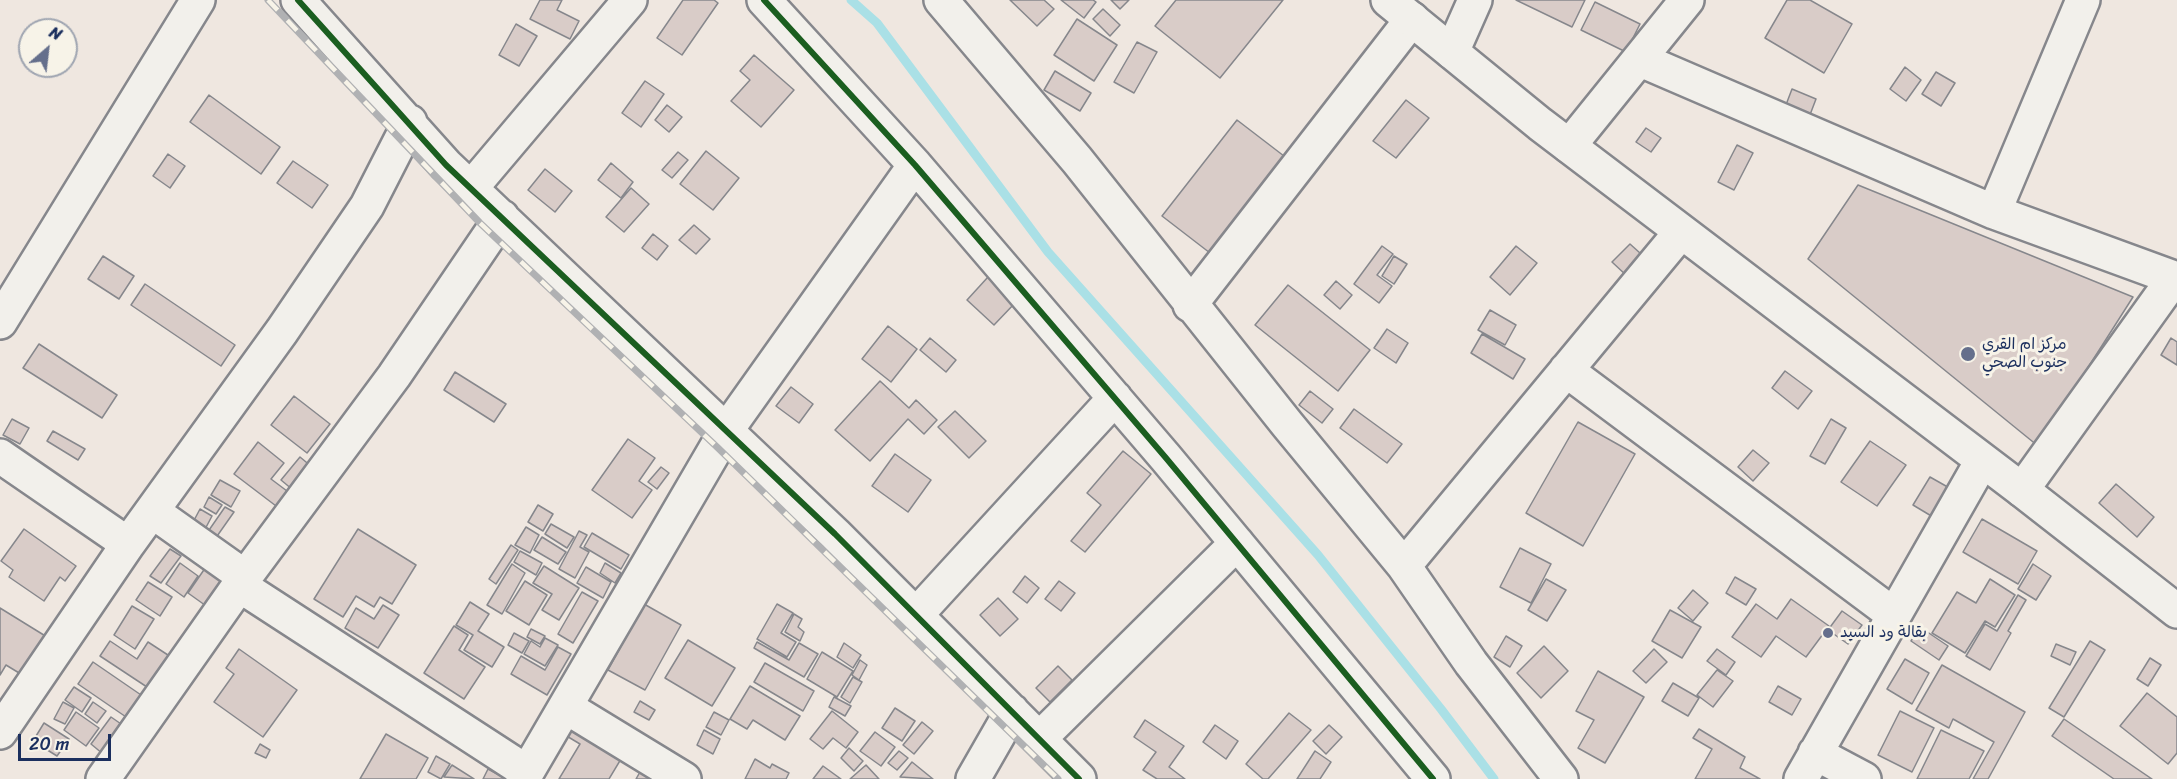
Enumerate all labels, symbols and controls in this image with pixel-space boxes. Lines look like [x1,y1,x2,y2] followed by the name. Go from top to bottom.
[18,18,78,78] north arrow
[44,18,67,49] text: N
[1982,335,2067,373] place label: مركز ام القري جنوب الصحي
[1959,345,1977,363] marker: مركز ام القري جنوب الصحي
[1840,623,1927,643] place label: بقالة ود السيد
[1821,626,1835,640] marker: بقالة ود السيد
[21,722,114,760] scale bar
[29,728,69,760] text: 20 m

